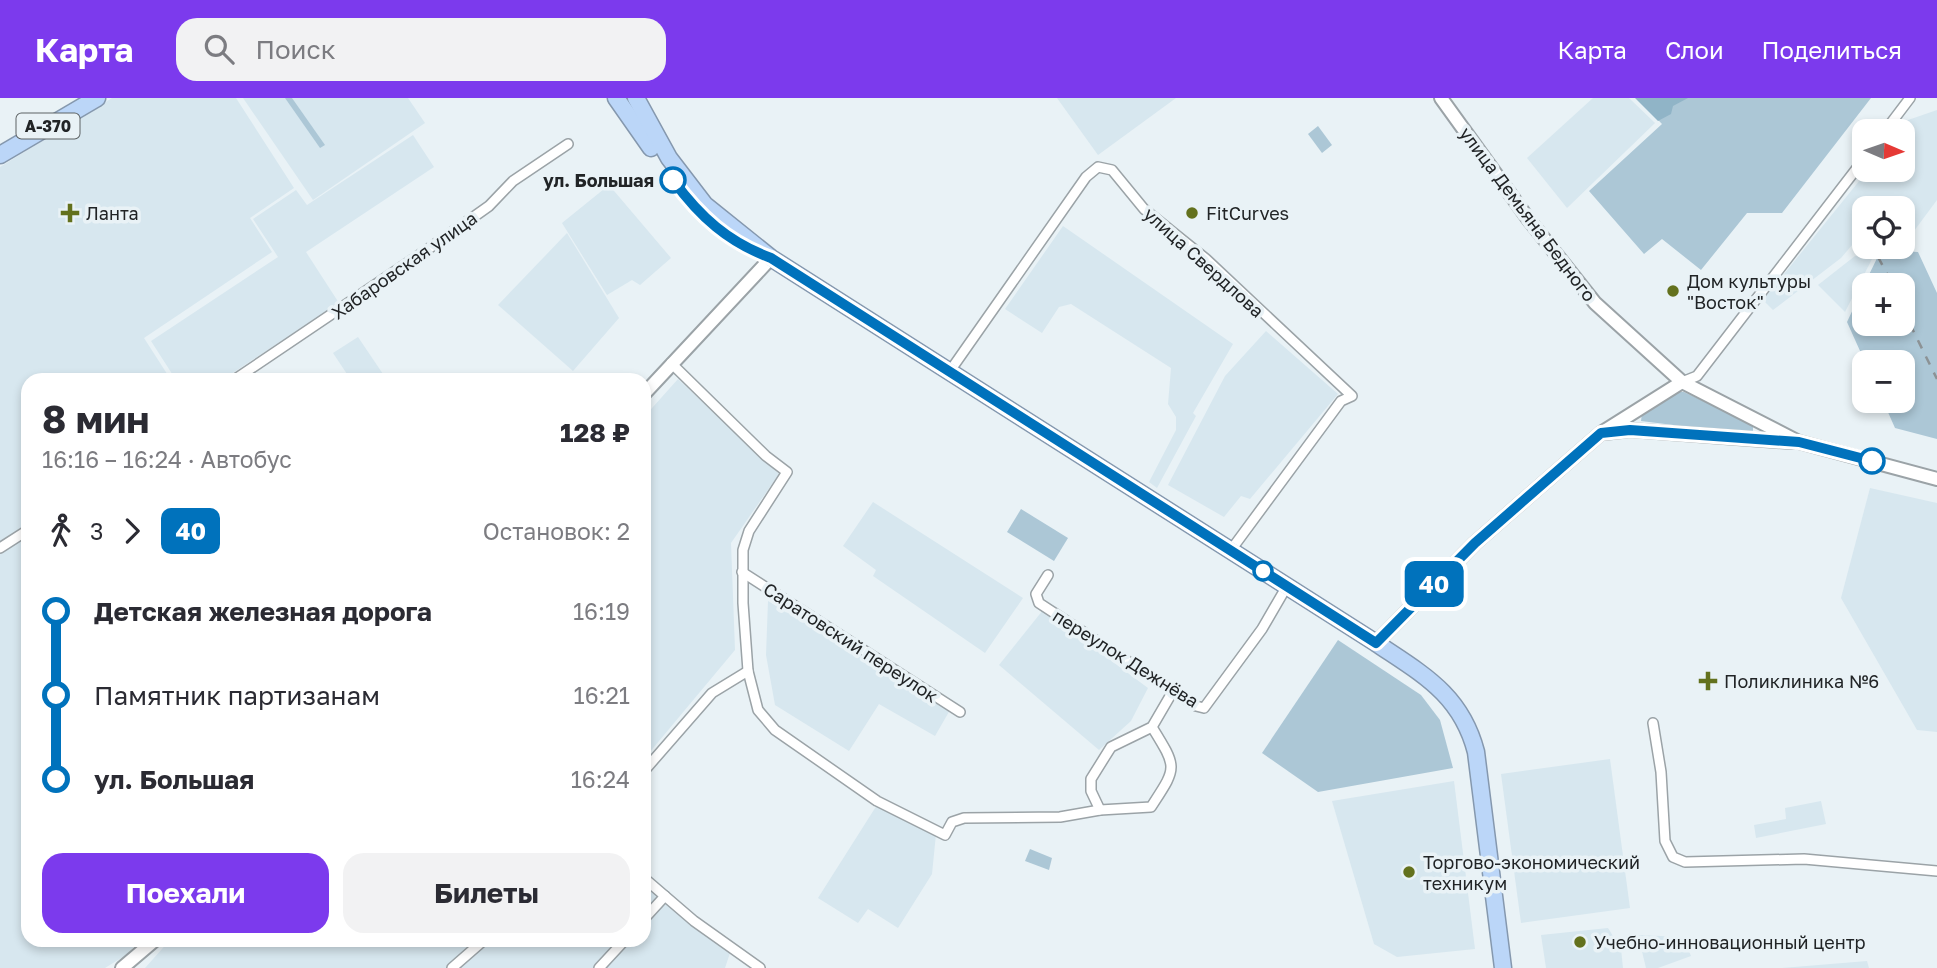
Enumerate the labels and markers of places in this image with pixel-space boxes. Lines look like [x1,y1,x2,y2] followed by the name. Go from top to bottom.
[660,167,686,193] marker: ул. Большая
[543,169,654,191] place label: ул. Большая
[86,202,139,224] place label: Ланта
[1206,202,1289,224] place label: FitCurves
[60,203,80,223] marker: Ланта
[1184,205,1200,221] marker: FitCurves
[1687,270,1811,313] place label: Дом культуры "Восток"
[1665,283,1681,299] marker: Дом культуры "Восток"
[1859,448,1885,474] unlabelled marker
[1253,561,1273,581] unlabelled marker
[1724,670,1879,692] place label: Поликлиника №6
[1698,671,1718,691] marker: Поликлиника №6
[1423,851,1640,894] place label: Торгово-экономический техникум
[1401,864,1417,880] marker: Торгово-экономический техникум
[1594,931,1866,953] place label: Учебно-инновационный центр
[1572,934,1588,950] marker: Учебно-инновационный центр

